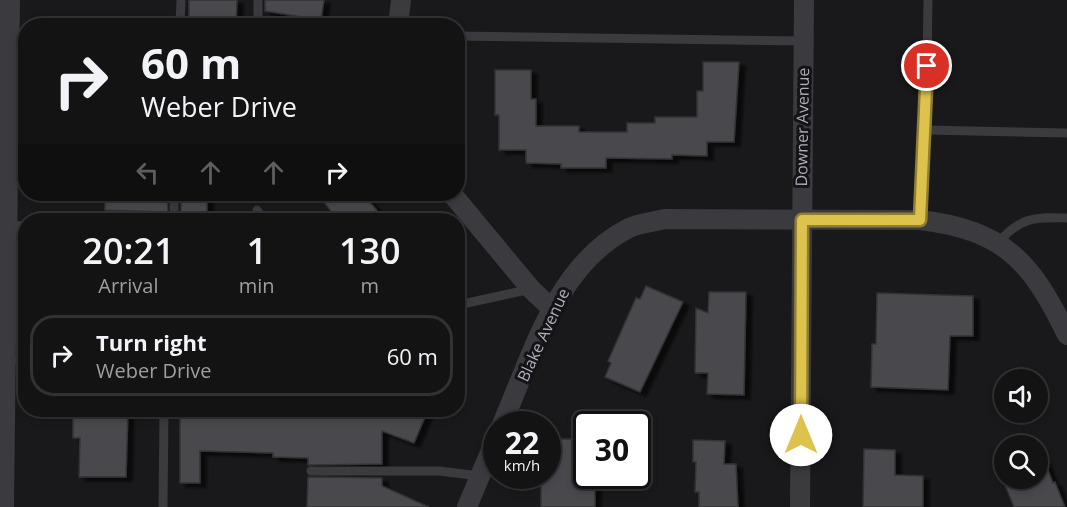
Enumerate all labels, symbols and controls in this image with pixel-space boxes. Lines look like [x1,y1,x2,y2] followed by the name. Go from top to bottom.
[141,34,241,91] text: 60 m
[901,40,952,91] pin
[42,42,120,120] icon: right
[910,49,943,82] icon: arrive
[790,67,814,187] street label: Downer Avenue
[141,88,297,125] text: Weber Drive
[131,156,164,189] icon: left
[194,156,227,189] icon: ahead
[257,156,290,189] icon: ahead
[320,156,353,189] icon: right
[82,226,175,275] text: 20:21
[246,226,267,275] text: 1
[339,226,401,275] text: 130
[98,272,159,299] text: Arrival
[239,272,275,299] text: min
[361,272,379,299] text: m
[512,285,574,385] street label: Blake Avenue
[96,327,207,357] text: Turn right
[45,339,78,372] icon: right
[387,341,438,371] text: 60 m
[96,357,212,384] text: Weber Drive
[994,369,1048,489] map controls
[994,369,1048,423] button: sound
[769,403,833,467] position arrow
[573,411,651,489] speed limit sign: 30
[505,422,539,463] text: 22
[994,435,1048,489] button: search
[504,455,540,475] text: km/h

